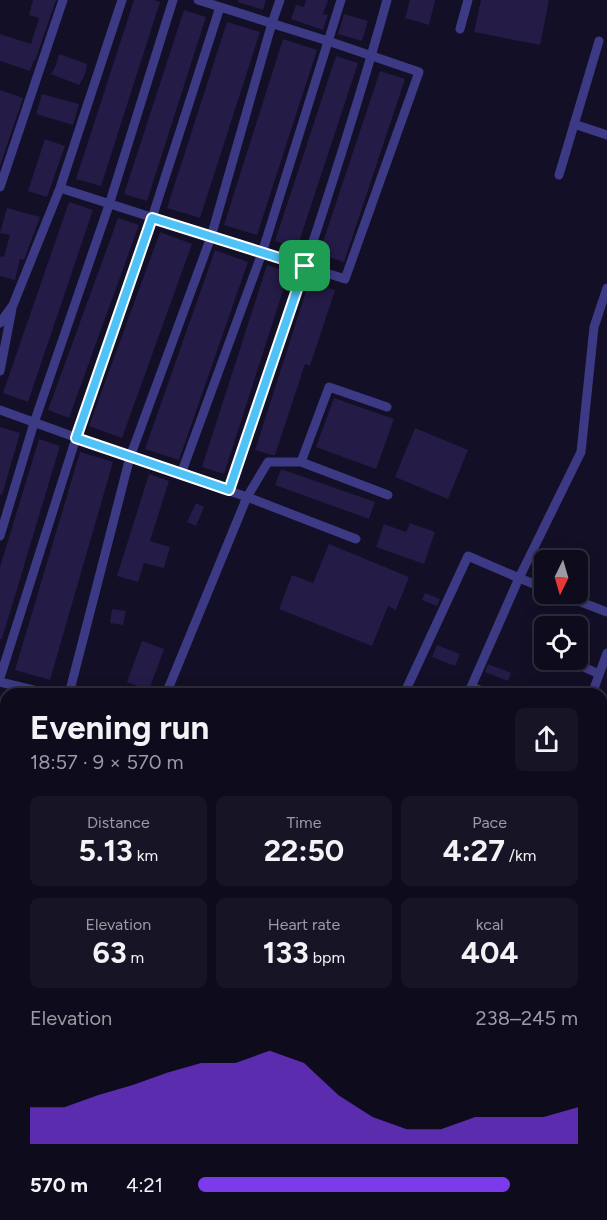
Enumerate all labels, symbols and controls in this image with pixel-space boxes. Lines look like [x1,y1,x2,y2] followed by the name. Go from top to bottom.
[279,240,330,291] pin
[288,249,321,282] icon: arrive
[534,550,588,604] north arrow
[534,550,588,670] map controls
[534,616,588,670] button: locate
[30,708,209,747] text: Evening run
[515,708,578,771] button: share
[30,750,183,774] text: 18:57 · 9 × 570 m
[87,813,150,832] text: Distance
[287,813,321,832] text: Time
[472,813,507,832] text: Pace
[79,832,133,869] text: 5.13
[264,832,344,869] text: 22:50
[443,832,505,869] text: 4:27
[133,846,158,865] text: km
[505,846,536,865] text: /km
[85,915,151,934] text: Elevation
[268,915,340,934] text: Heart rate
[476,915,504,934] text: kcal
[92,934,127,971] text: 63
[263,934,309,971] text: 133
[461,934,518,971] text: 404
[127,948,144,967] text: m
[309,948,345,967] text: bpm
[30,1006,112,1030] text: Elevation
[476,1006,578,1030] text: 238–245 m
[30,1173,88,1197] text: 570 m
[126,1173,163,1197] text: 4:21

